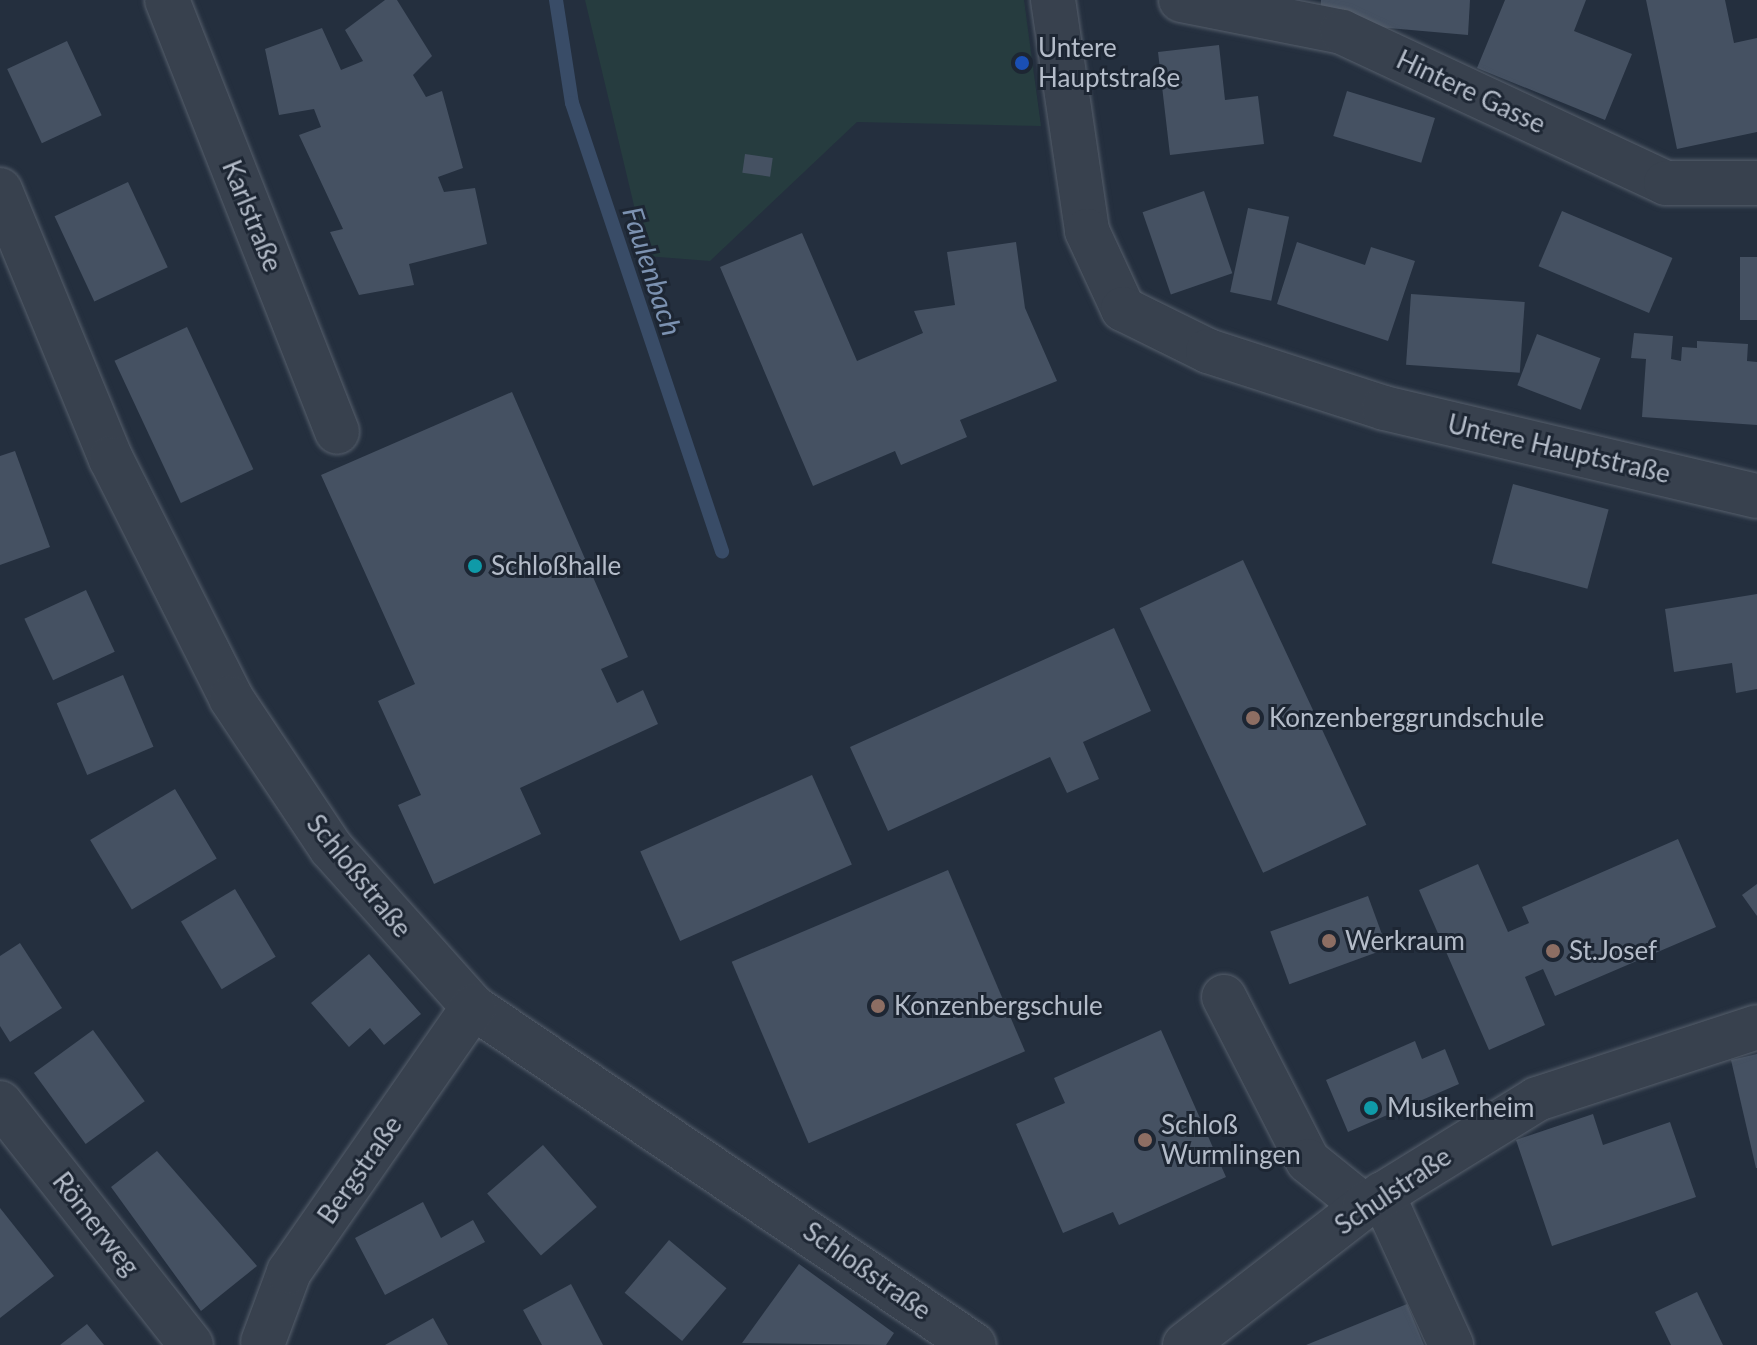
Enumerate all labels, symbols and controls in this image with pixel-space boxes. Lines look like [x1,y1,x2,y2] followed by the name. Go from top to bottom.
[1038,32,1180,94] place label: Untere Hauptstraße
[1392,44,1550,140] street label: Hintere Gasse
[1013,54,1031,72] marker: Untere Hauptstraße
[216,156,288,276] street label: Karlstraße
[616,202,690,340] water label: Faulenbach
[1445,408,1673,490] street label: Untere Hauptstraße
[491,550,621,582] place label: Schloßhalle
[466,557,484,575] marker: Schloßhalle
[1269,702,1544,734] place label: Konzenberggrundschule
[1244,709,1262,727] marker: Konzenberggrundschule
[300,809,418,943] street label: Schloßstraße
[1345,925,1465,957] place label: Werkraum
[1320,932,1338,950] marker: Werkraum
[1569,935,1657,967] place label: St.Josef
[1544,942,1562,960] marker: St.Josef
[894,990,1103,1022] place label: Konzenbergschule
[869,997,887,1015] marker: Konzenbergschule
[1387,1092,1534,1124] place label: Musikerheim
[1362,1099,1380,1117] marker: Musikerheim
[1161,1109,1301,1170] place label: Schloß Wurmlingen
[311,1110,409,1230] street label: Bergstraße
[1136,1131,1154,1149] marker: Schloß Wurmlingen
[1329,1141,1457,1241] street label: Schulstraße
[46,1166,146,1282] street label: Römerweg
[797,1216,937,1326] street label: Schloßstraße

